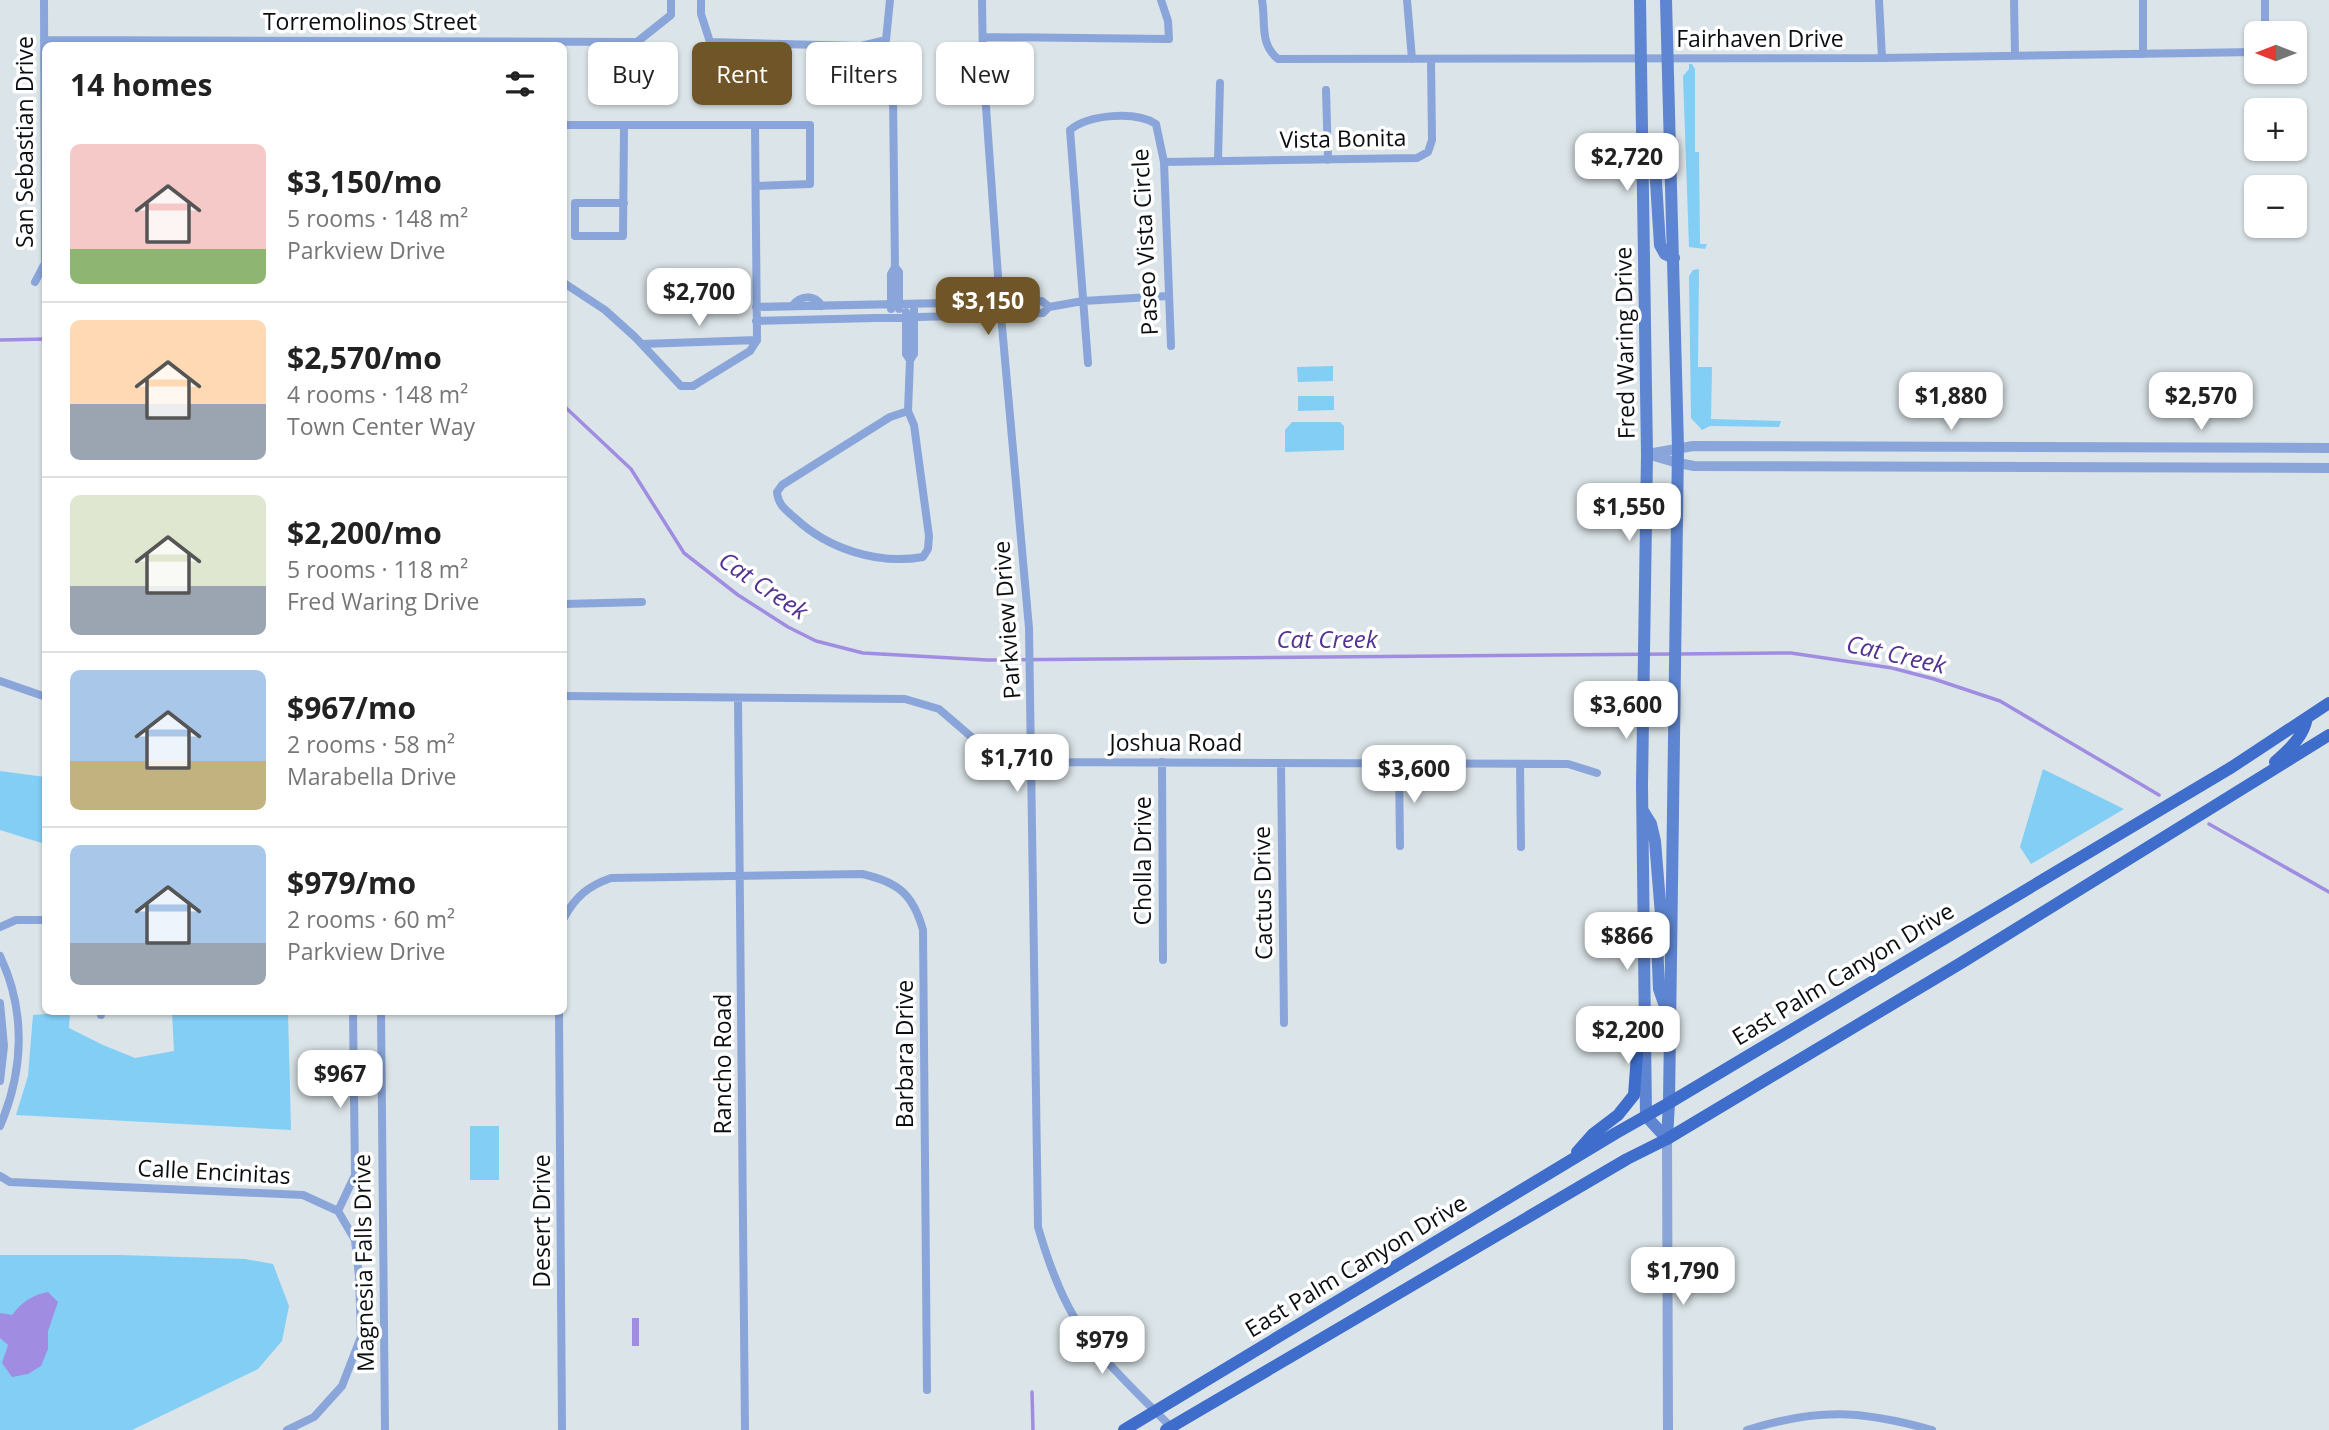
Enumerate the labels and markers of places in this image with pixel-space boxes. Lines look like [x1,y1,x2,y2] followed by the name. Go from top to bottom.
[1570,134,1684,193] pin: $2,720
[642,268,756,328] pin: $2,700
[931,278,1045,337] pin: $3,150
[1894,372,2008,432] pin: $1,880
[2144,372,2258,432] pin: $2,570
[1572,484,1686,543] pin: $1,550
[1569,682,1683,741] pin: $3,600
[960,734,1074,794] pin: $1,710
[1357,746,1471,805] pin: $3,600
[1586,912,1668,972] pin: $866
[1571,1006,1685,1066] pin: $2,200
[299,1050,381,1110] pin: $967
[1626,1248,1740,1307] pin: $1,790
[1061,1316,1143,1376] pin: $979

